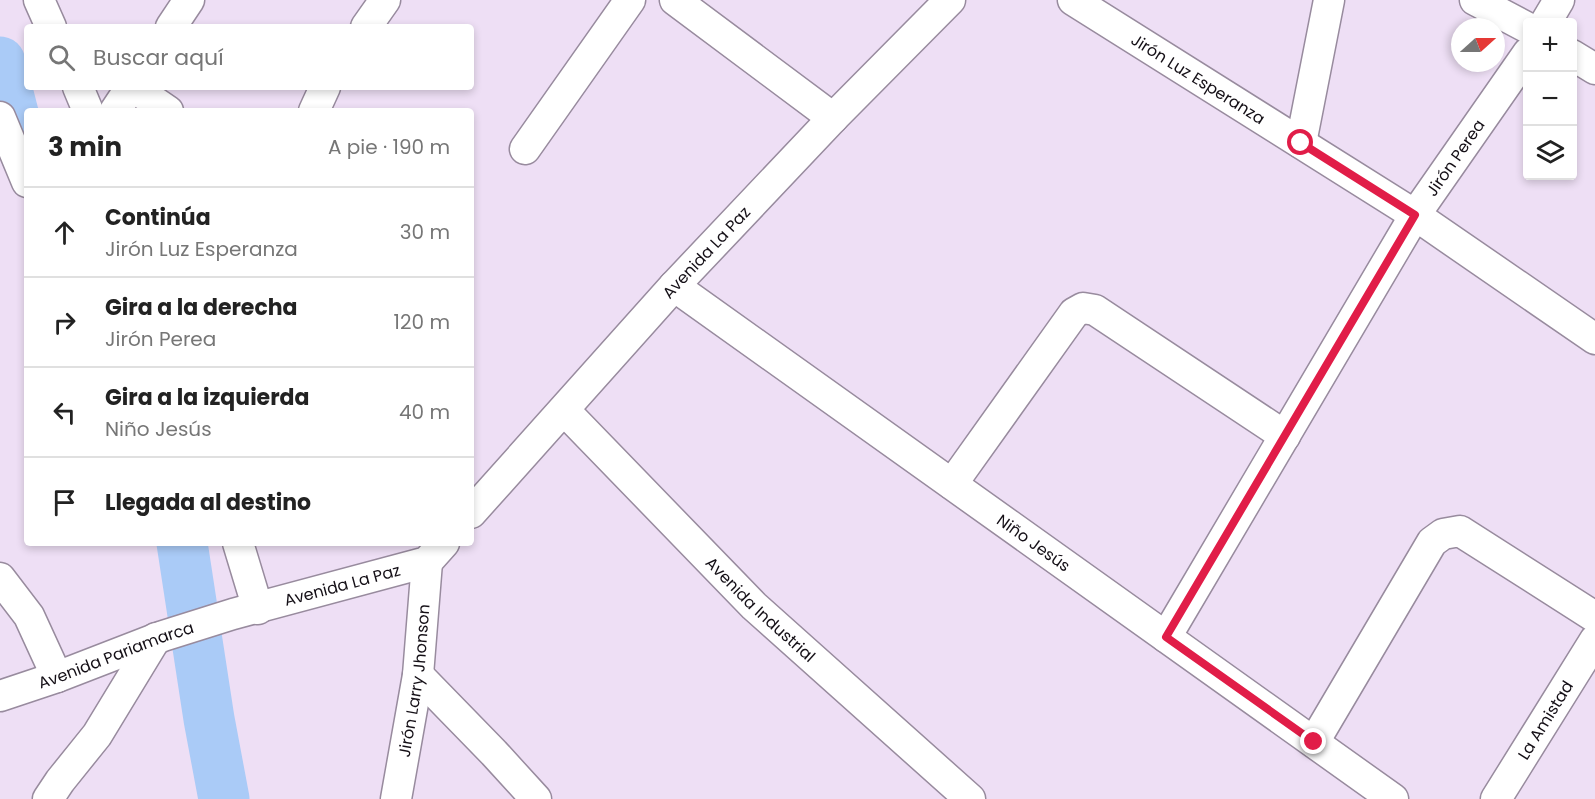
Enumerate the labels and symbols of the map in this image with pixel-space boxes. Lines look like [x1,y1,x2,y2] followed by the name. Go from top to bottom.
[1451,18,1505,72] north arrow
[1127,28,1270,130] street label: Jirón Luz Esperanza
[1421,115,1490,201] street label: Jirón Perea
[1287,129,1313,155] route start
[657,201,756,304] street label: Avenida La Paz
[992,509,1075,577] street label: Niño Jesús
[700,552,820,668] street label: Avenida Industrial
[282,559,403,612] street label: Avenida La Paz
[393,603,436,759] street label: Jirón Larry Jhonson
[35,616,197,694] street label: Avenida Pariamarca
[1512,676,1579,764] street label: La Amistad
[1300,728,1326,754] route end

